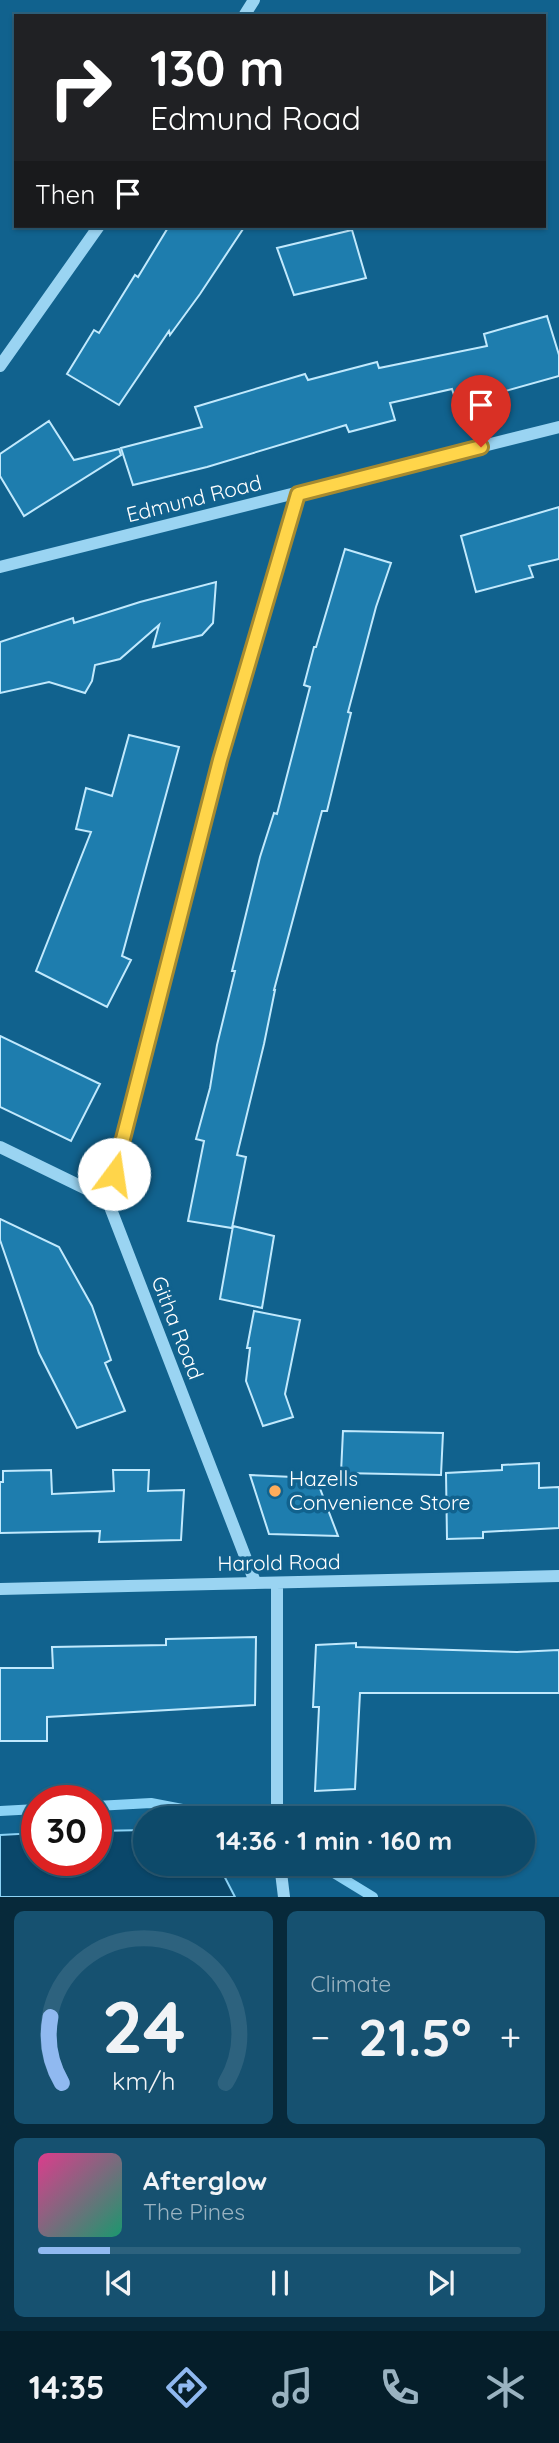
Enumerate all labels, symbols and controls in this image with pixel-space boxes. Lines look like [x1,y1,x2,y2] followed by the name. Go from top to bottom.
[150,37,284,98] text: 130 m
[35,42,126,133] icon: right
[150,98,361,138] text: Edmund Road
[109,175,147,213] icon: arrive
[35,178,95,211] text: Then
[451,375,511,447] pin
[462,386,500,424] icon: arrive
[123,469,264,527] street label: Edmund Road
[77,1137,151,1211] position arrow
[146,1272,210,1383] street label: Githa Road
[289,1465,470,1515] place label: Hazells Convenience Store
[267,1483,283,1499] marker: Hazells Convenience Store
[217,1548,341,1576] street label: Harold Road
[21,1785,112,1876] speed limit sign: 30
[216,1824,452,1857] text: 14:36 · 1 min · 160 m
[311,1969,391,1998] text: Climate
[101,1981,185,2072] text: 24
[358,2004,471,2069] text: 21.5°
[311,2013,330,2061] text: −
[500,2013,521,2061] text: +
[112,2065,175,2096] text: km/h
[143,2164,267,2197] text: Afterglow
[143,2197,245,2226] text: The Pines
[100,2264,138,2302] icon: previous
[261,2264,299,2302] icon: pause
[422,2264,460,2302] icon: next
[162,2363,211,2412] icon: directions
[268,2363,317,2412] icon: music
[375,2363,424,2412] icon: phone
[481,2363,530,2412] icon: climate
[29,2367,104,2407] text: 14:35

